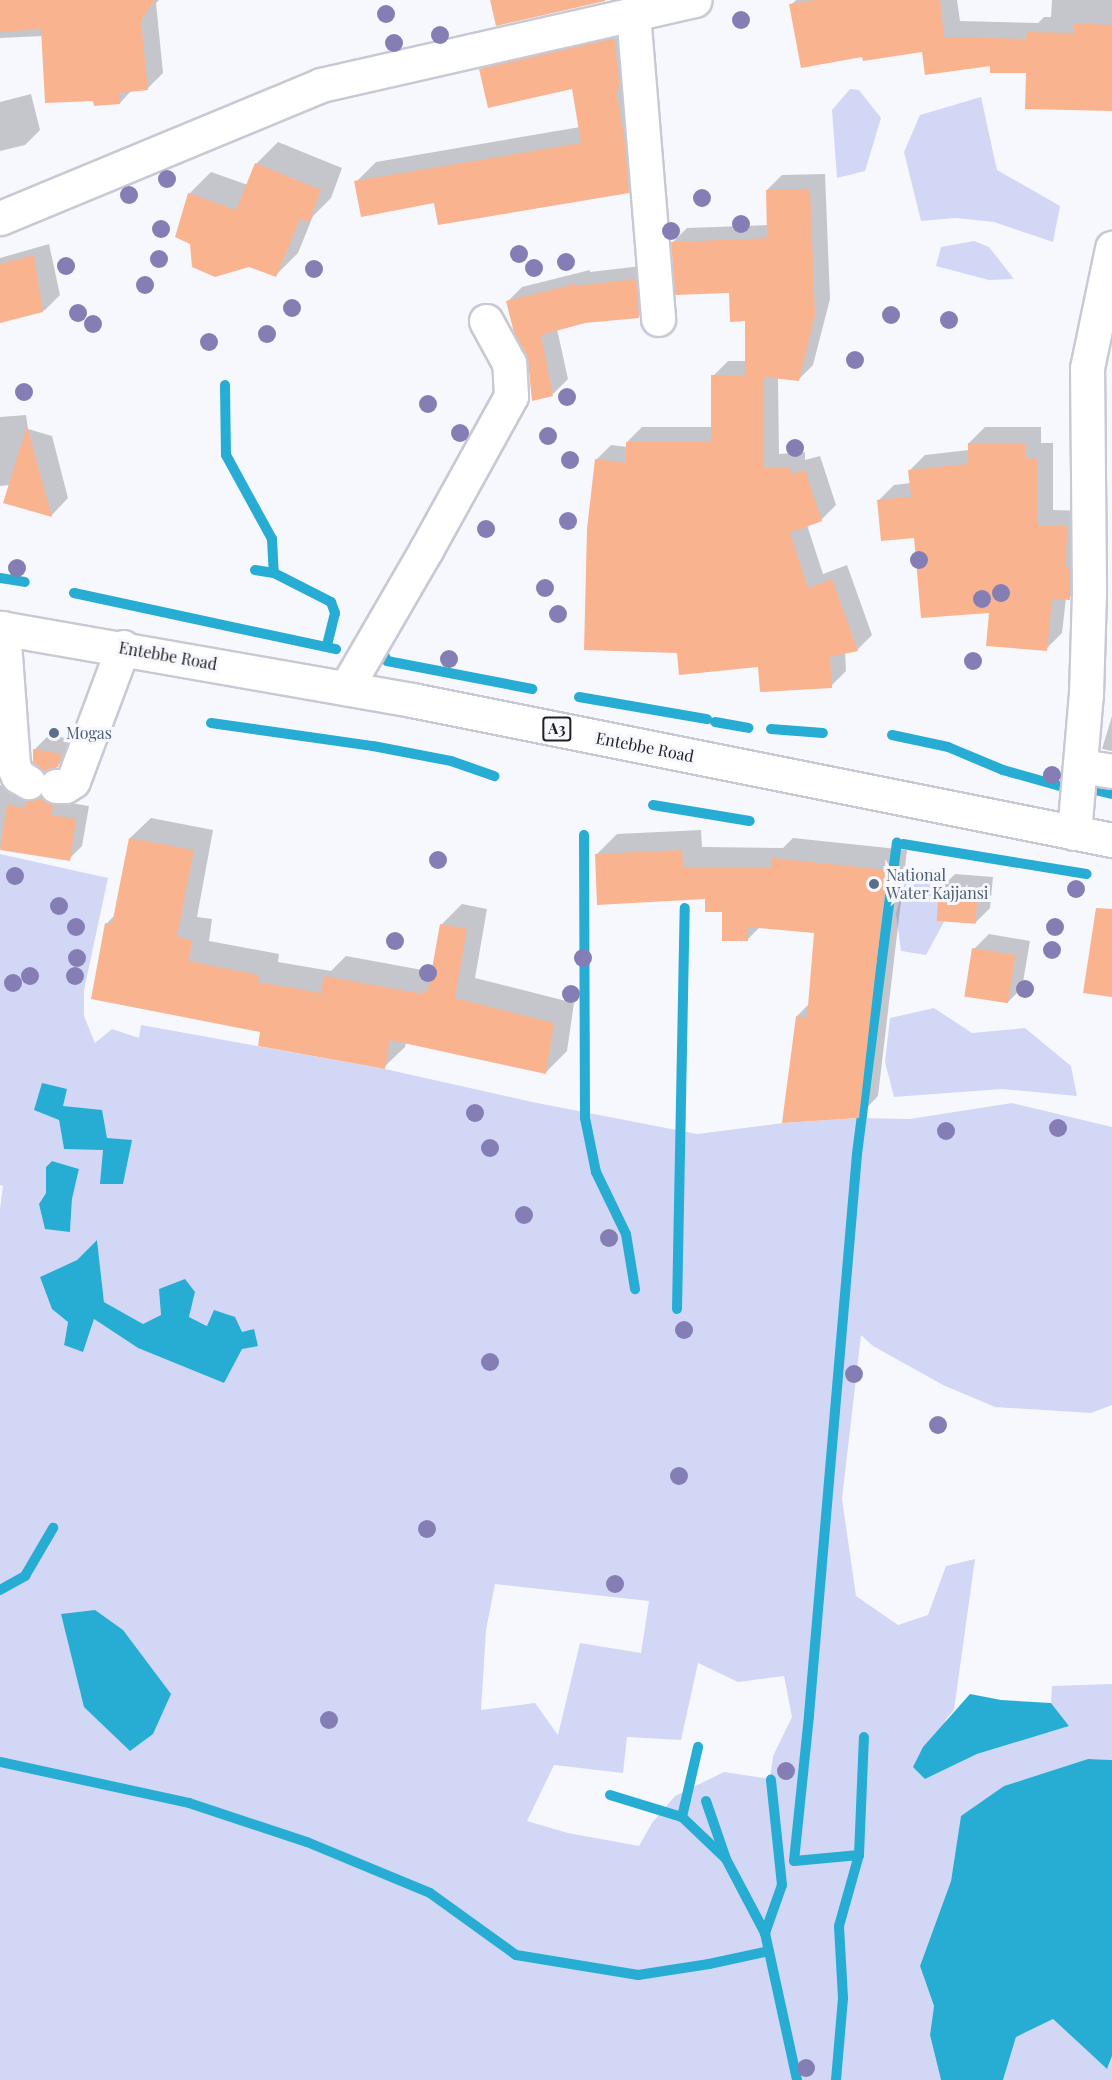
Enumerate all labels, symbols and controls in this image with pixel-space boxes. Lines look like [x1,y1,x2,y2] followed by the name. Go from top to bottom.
[117,638,219,674] street label: Entebbe Road
[542,717,572,741] road number: A3
[66,723,112,743] place label: Mogas
[47,726,61,740] marker: Mogas
[594,728,696,766] street label: Entebbe Road
[886,865,989,903] place label: National Water Kajjansi
[867,877,881,891] marker: National Water Kajjansi

